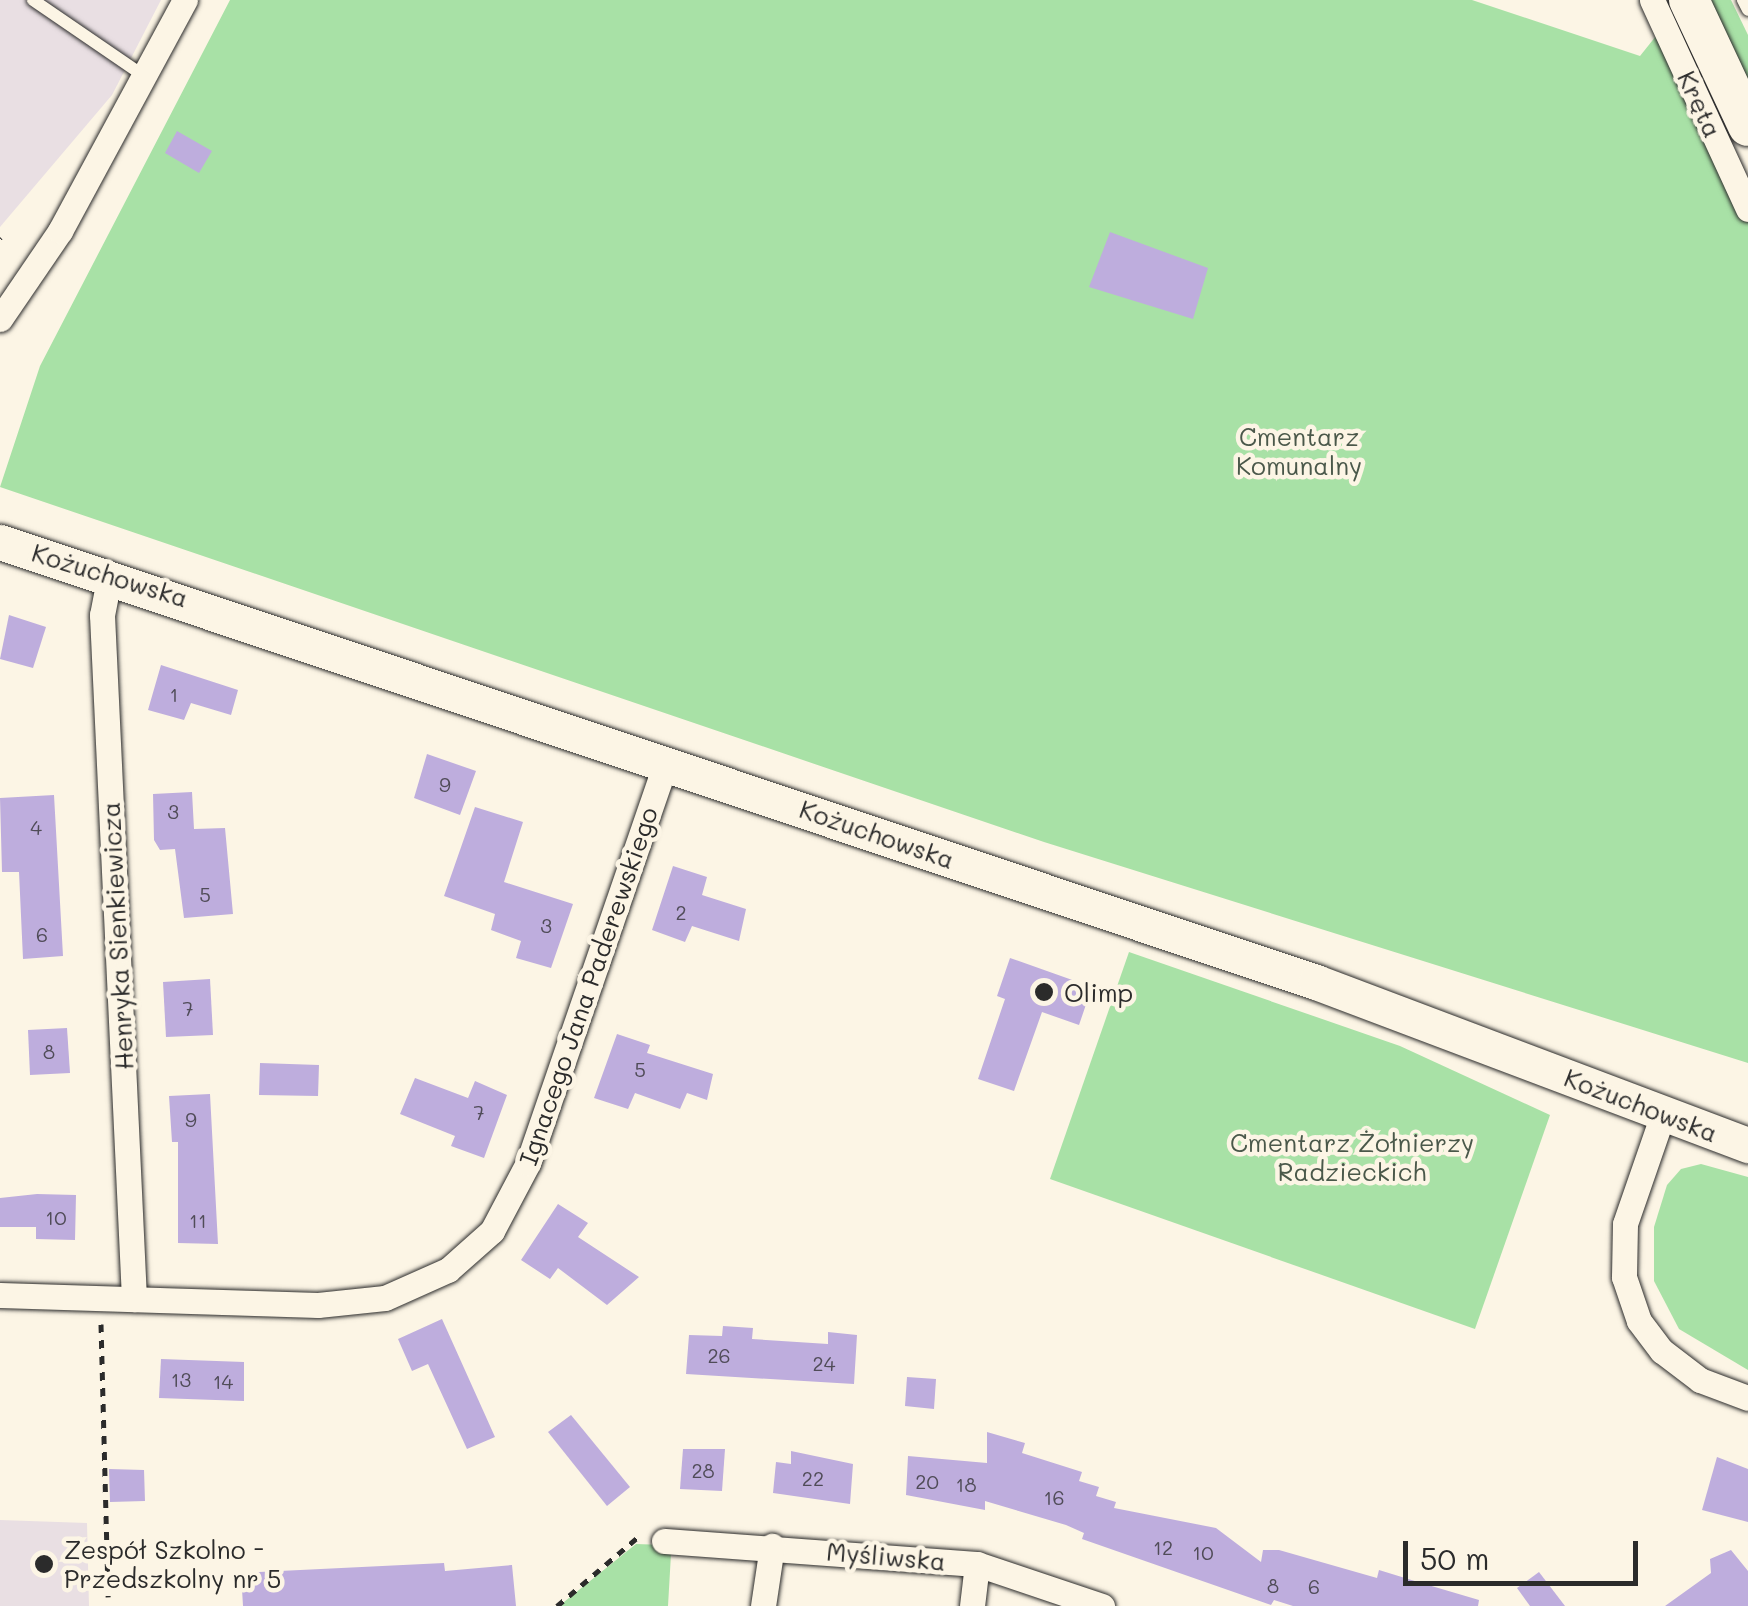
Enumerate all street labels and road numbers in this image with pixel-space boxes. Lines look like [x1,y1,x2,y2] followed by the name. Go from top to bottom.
[1672,66,1728,142] street label: Kręta
[28,537,192,613] street label: Kożuchowska
[796,794,958,874] street label: Kożuchowska
[95,801,139,1071] street label: Henryka Sienkiewicza
[513,803,663,1169] street label: Ignacego Jana Paderewskiego
[1560,1062,1722,1148] street label: Kożuchowska
[825,1536,947,1576] street label: Myśliwska

